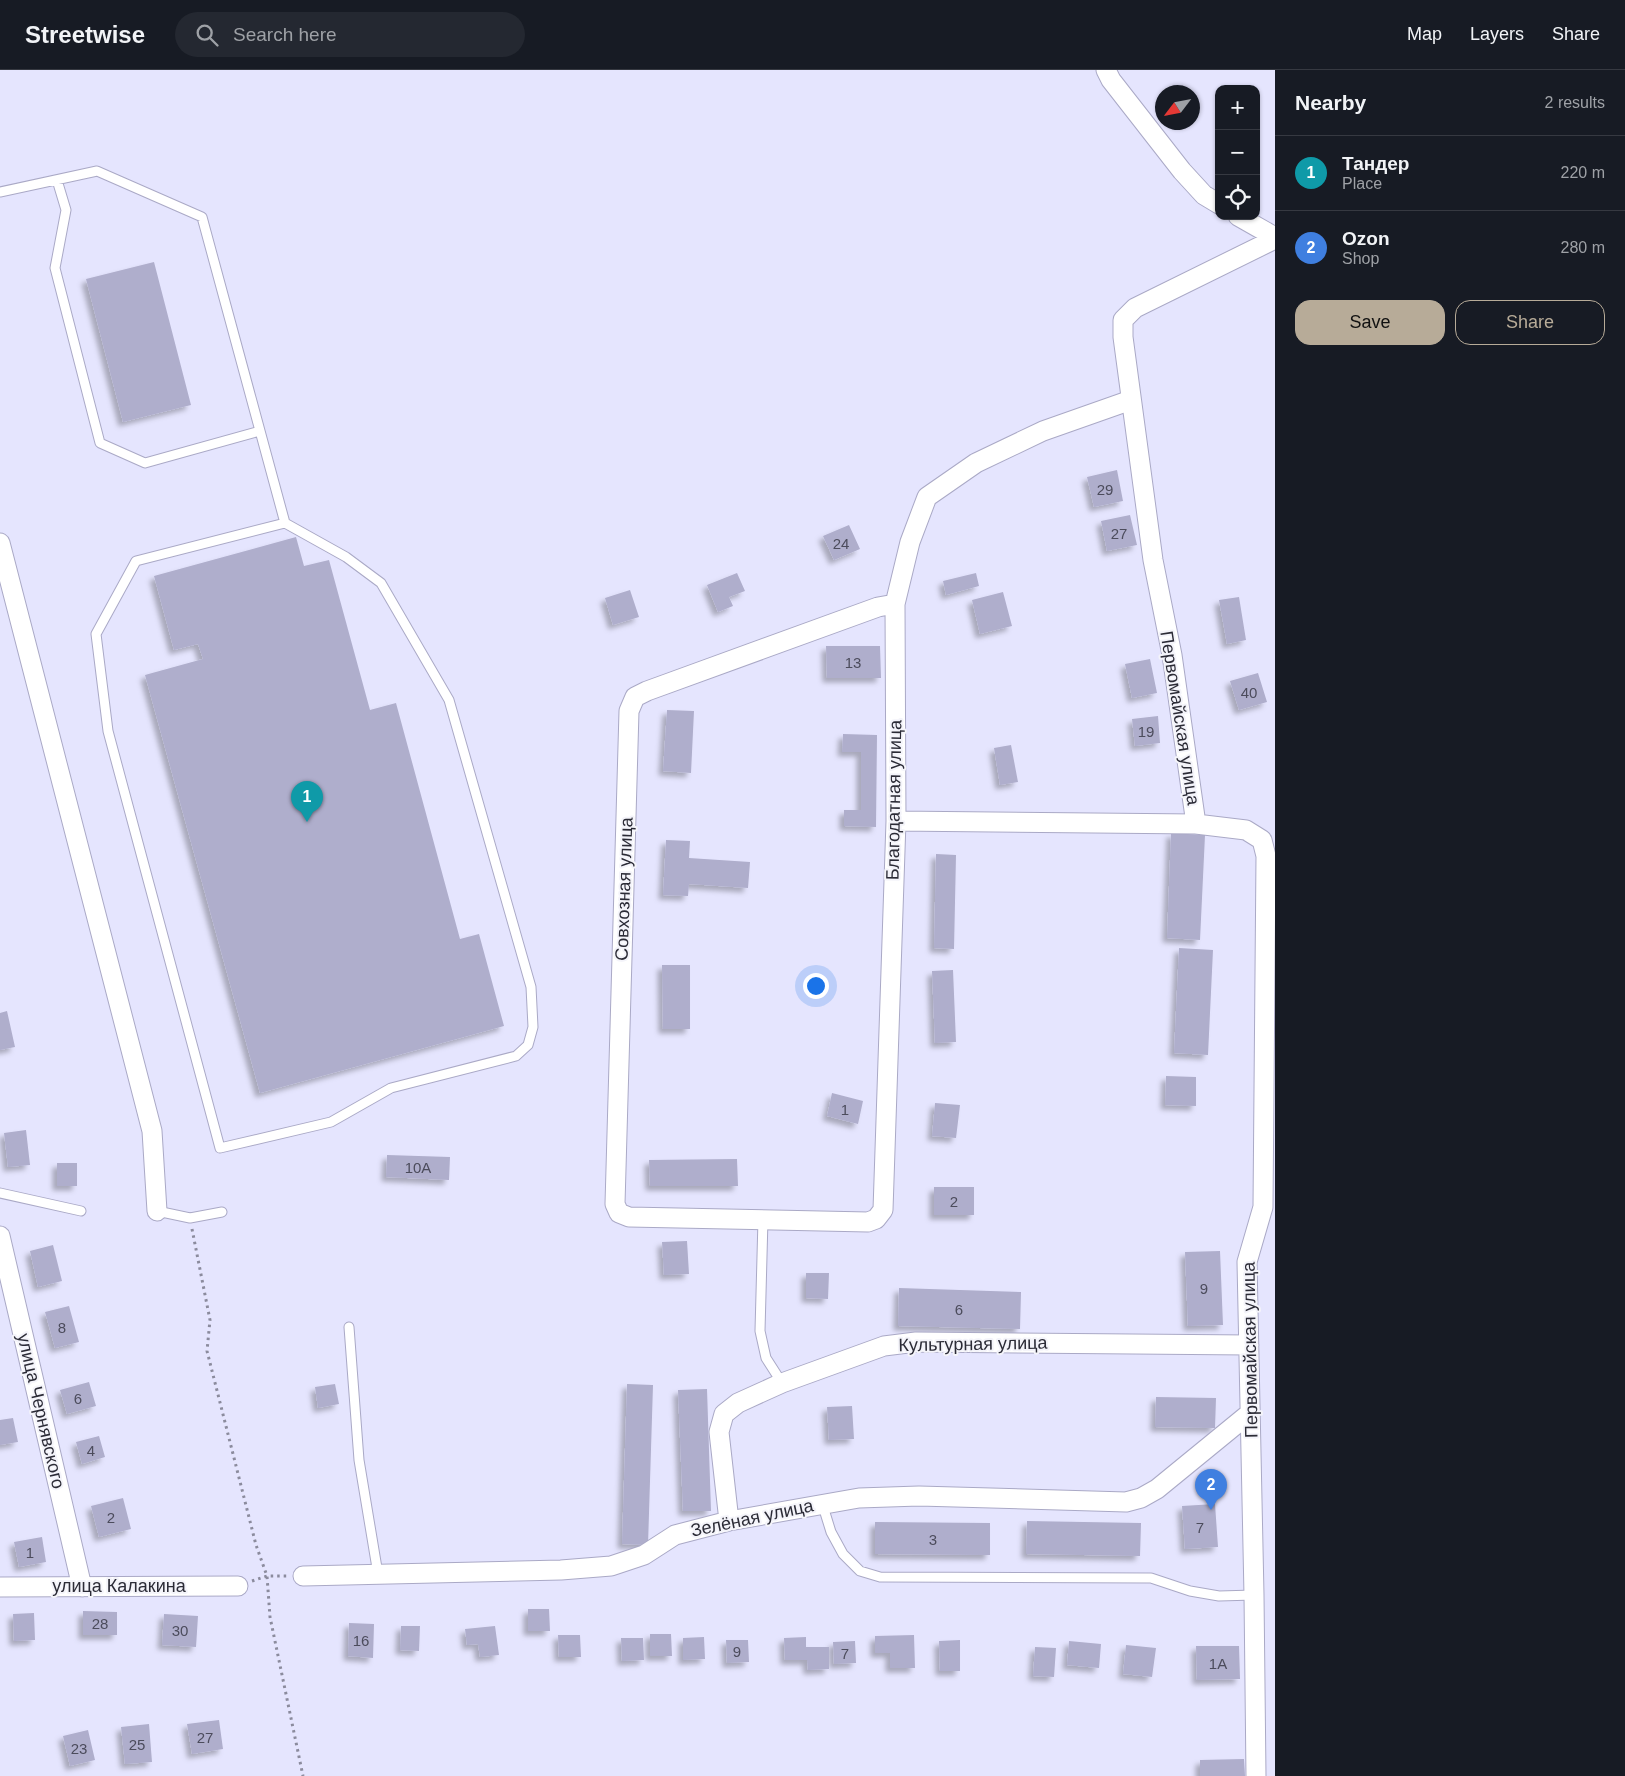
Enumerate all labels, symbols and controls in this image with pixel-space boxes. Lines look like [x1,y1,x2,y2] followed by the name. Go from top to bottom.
[175,12,525,57] search box
[25,21,145,48] text: Streetwise
[193,21,221,49] icon: search
[233,24,337,45] text: Search here
[1407,24,1442,44] text: Map
[1470,24,1524,44] text: Layers
[1552,24,1600,44] text: Share
[1155,85,1200,130] north arrow
[1215,85,1260,220] map controls
[1215,85,1260,130] button: +
[1295,91,1366,114] text: Nearby
[1545,94,1605,111] text: 2 results
[1215,130,1260,175] button: −
[1342,153,1409,174] text: Тандер
[1307,164,1315,181] text: 1
[1561,164,1605,181] text: 220 m
[1215,175,1260,220] button: locate
[1342,175,1382,192] text: Place
[1342,228,1390,249] text: Ozon
[1307,239,1315,256] text: 2
[1561,239,1605,256] text: 280 m
[1342,250,1379,267] text: Shop
[1295,300,1445,345] button: Save
[1455,300,1605,345] button: Share
[1097,481,1113,498] house number: 29
[1111,525,1127,542] house number: 27
[833,535,849,552] house number: 24
[1156,629,1204,808] street label: Первомайская улица
[845,654,861,671] house number: 13
[1241,684,1257,701] house number: 40
[883,719,905,880] street label: Благодатная улица
[1138,723,1154,740] house number: 19
[291,781,323,822] pin: 1
[611,816,637,961] street label: Совхозная улица
[803,973,829,999] your location
[841,1101,849,1118] house number: 1
[405,1159,431,1176] house number: 10А
[950,1193,958,1210] house number: 2
[1238,1261,1262,1438] street label: Первомайская улица
[1200,1280,1208,1297] house number: 9
[955,1301,963,1318] house number: 6
[58,1319,66,1336] house number: 8
[13,1331,69,1491] street label: улица Чернявского
[898,1333,1049,1355] street label: Культурная улица
[74,1390,82,1407] house number: 6
[87,1442,95,1459] house number: 4
[1195,1469,1227,1510] pin: 2
[689,1495,816,1541] street label: Зелёная улица
[107,1509,115,1526] house number: 2
[1196,1519,1204,1536] house number: 7
[929,1531,937,1548] house number: 3
[26,1544,34,1561] house number: 1
[52,1576,187,1596] street label: улица Калакина
[92,1615,108,1632] house number: 28
[172,1622,188,1639] house number: 30
[353,1632,369,1649] house number: 16
[733,1643,741,1660] house number: 9
[841,1645,849,1662] house number: 7
[1209,1655,1227,1672] house number: 1А
[197,1729,213,1746] house number: 27
[129,1736,145,1753] house number: 25
[71,1740,87,1757] house number: 23

